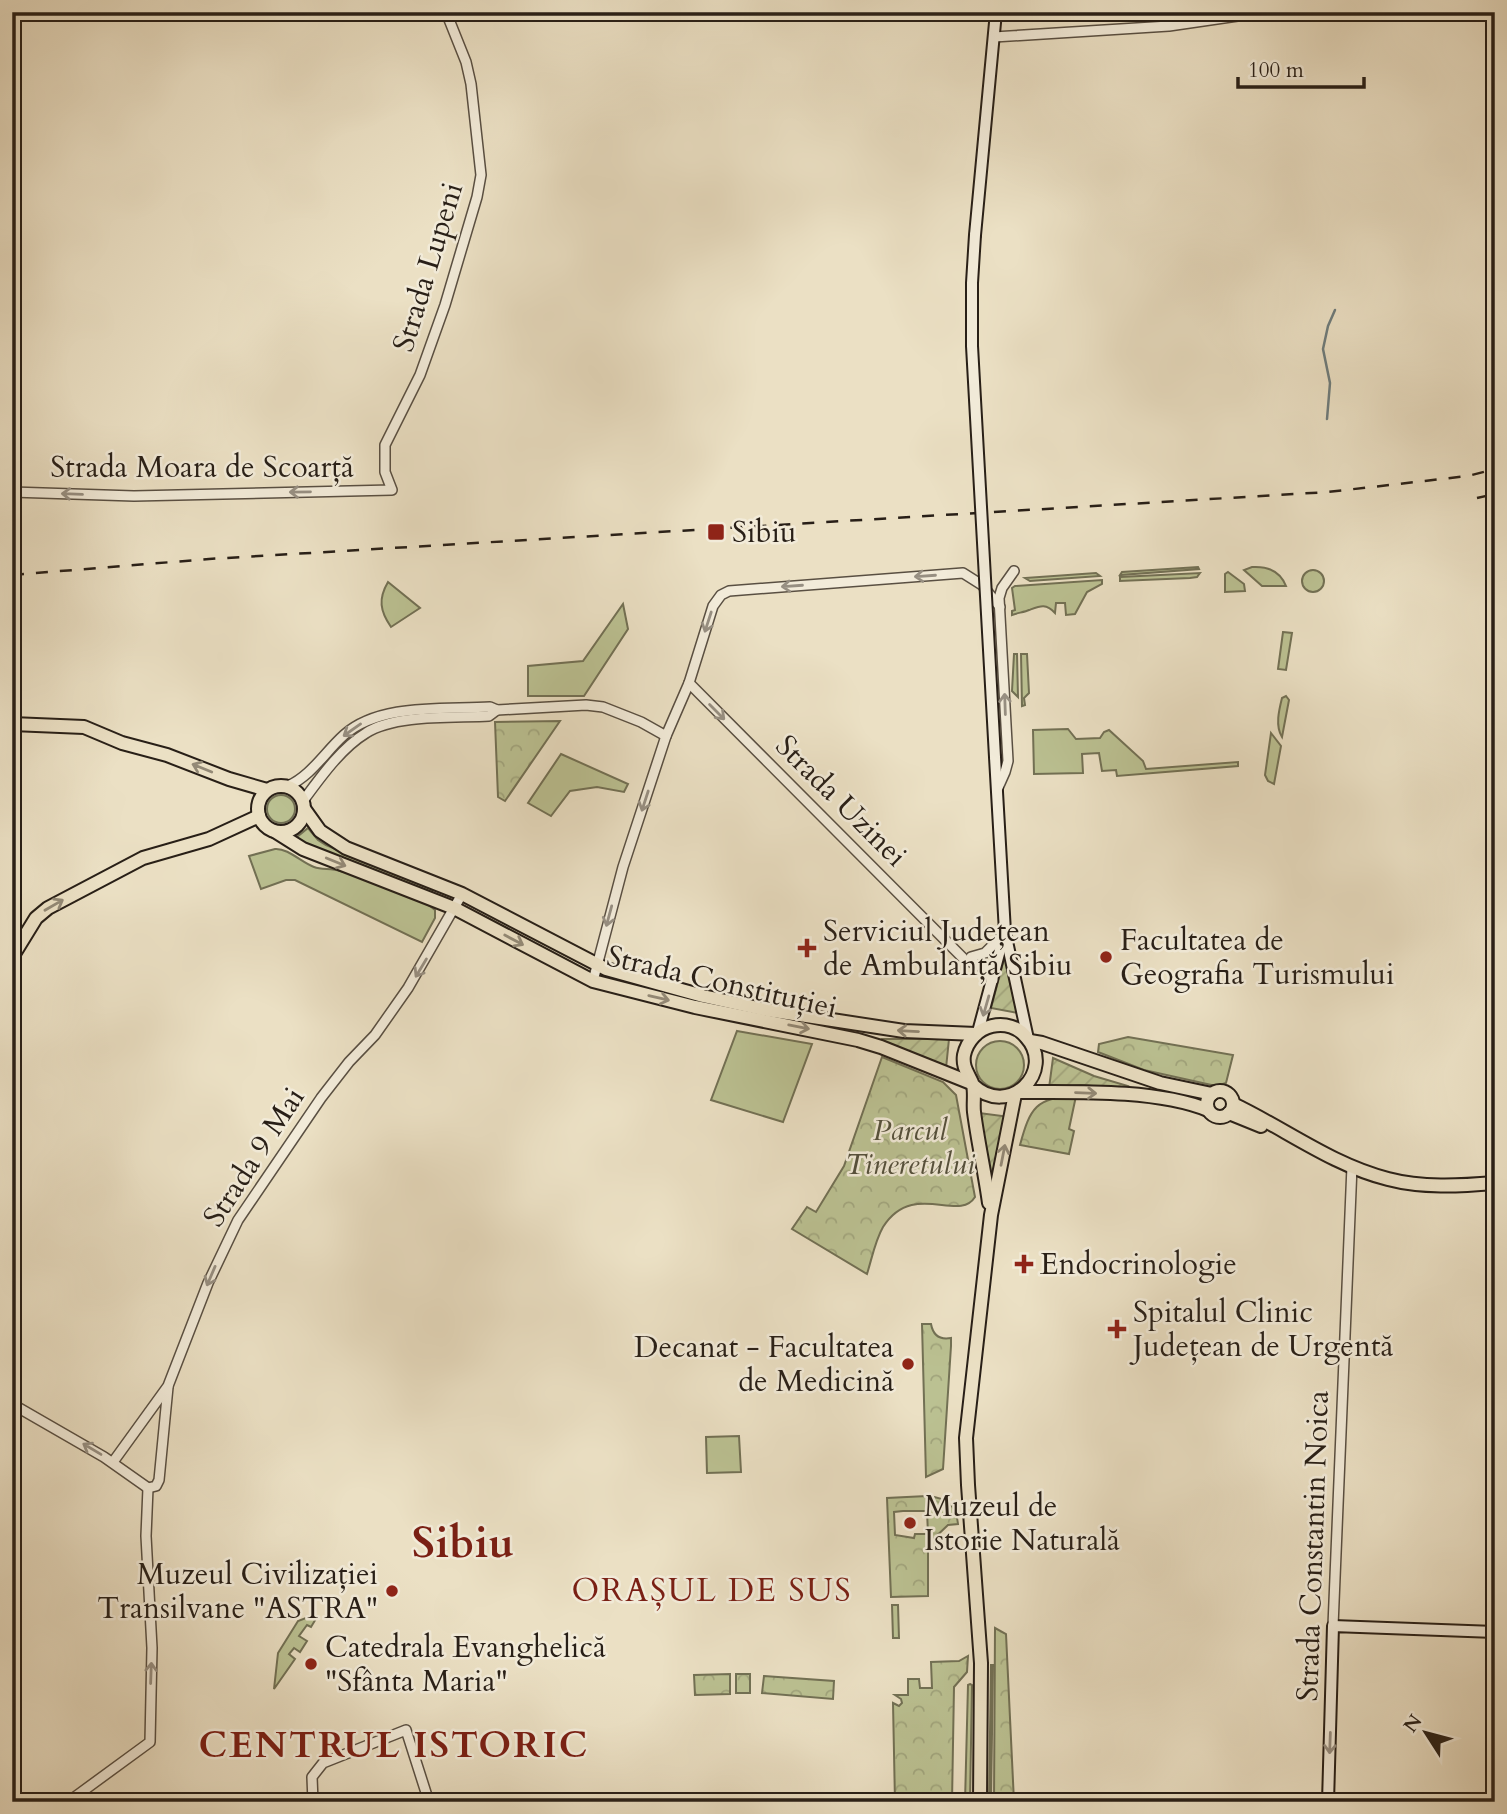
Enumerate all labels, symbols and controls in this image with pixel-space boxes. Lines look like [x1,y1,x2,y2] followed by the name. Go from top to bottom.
[1238,46,1364,90] scale bar
[1248,56,1304,85] text: 100 m
[383,177,473,357] street label: Strada Lupeni
[50,447,354,488] street label: Strada Moara de Scoarță
[288,486,311,499] one-way arrow
[61,488,84,501] one-way arrow
[732,512,796,553] place label: Sibiu
[706,522,726,542] marker: Sibiu
[914,570,937,583] one-way arrow
[781,580,804,593] one-way arrow
[701,610,714,632] one-way arrow
[999,693,1012,716] one-way arrow
[708,703,725,720] one-way arrow
[343,723,362,737] one-way arrow
[766,726,916,876] street label: Strada Uzinei
[192,760,214,773] one-way arrow
[638,790,651,812] one-way arrow
[325,857,347,870] one-way arrow
[44,898,64,912] one-way arrow
[602,904,615,927] one-way arrow
[823,911,1072,986] place label: Serviciul Județean de Ambulanță Sibiu
[1120,920,1394,995] place label: Facultatea de Geografia Turismului
[504,933,524,947] one-way arrow
[603,936,841,1028] street label: Strada Constituției
[797,938,817,958] marker: Serviciul Județean de Ambulanță Sibiu
[1098,949,1114,965] marker: Facultatea de Geografia Turismului
[413,957,427,977] one-way arrow
[647,992,670,1005] one-way arrow
[978,995,991,1017] one-way arrow
[787,1021,810,1035] one-way arrow
[897,1024,920,1037] one-way arrow
[194,1079,314,1235] street label: Strada 9 Mai
[1074,1087,1097,1100] one-way arrow
[845,1110,976,1185] park label: Parcul Tineretului
[997,1144,1010,1166] one-way arrow
[1040,1244,1237,1285] place label: Endocrinologie
[1014,1254,1034,1274] marker: Endocrinologie
[204,1265,217,1287] one-way arrow
[1129,1292,1393,1367] place label: Spitalul Clinic Județean de Urgentă
[1107,1319,1127,1339] marker: Spitalul Clinic Județean de Urgentă
[634,1327,894,1402] place label: Decanat - Facultatea de Medicină
[900,1356,916,1372] marker: Decanat - Facultatea de Medicină
[1287,1390,1339,1702] street label: Strada Constantin Noica
[82,1442,102,1456] one-way arrow
[924,1486,1120,1561] place label: Muzeul de Istorie Naturală
[412,1513,514,1573] district label: Sibiu
[902,1515,918,1531] marker: Muzeul de Istorie Naturală
[97,1554,378,1629] place label: Muzeul Civilizației Transilvane "ASTRA"
[571,1569,853,1613] district label: ORAȘUL DE SUS
[384,1583,400,1599] marker: Muzeul Civilizației Transilvane "ASTRA"
[325,1627,606,1702] place label: Catedrala Evanghelică "Sfânta Maria"
[303,1656,319,1672] marker: Catedrala Evanghelică "Sfânta Maria"
[144,1662,157,1685] one-way arrow
[1392,1699,1462,1769] north arrow
[1398,1709,1429,1738] text: N
[198,1720,590,1770] district label: CENTRUL ISTORIC
[1323,1731,1336,1754] one-way arrow

